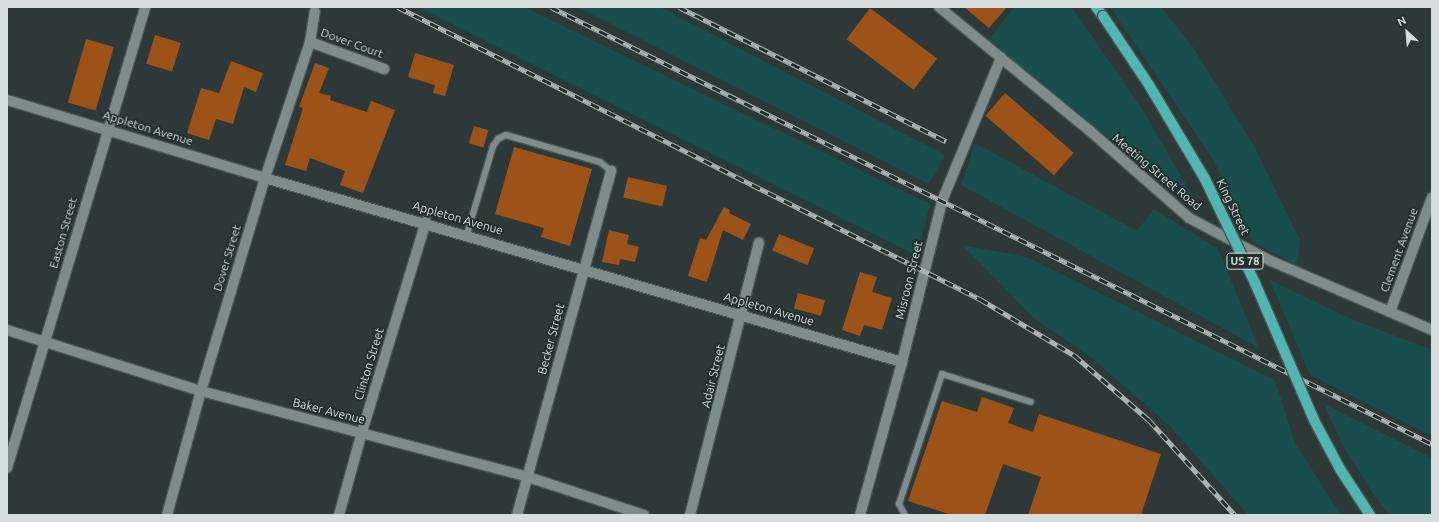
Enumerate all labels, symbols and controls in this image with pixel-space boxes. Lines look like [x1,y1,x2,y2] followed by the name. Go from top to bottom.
[1387,12,1427,52] north arrow
[1395,14,1408,28] text: N
[319,25,385,61] street label: Dover Court
[101,107,195,149] street label: Appleton Avenue
[1110,131,1204,213] street label: Meeting Street Road
[1213,177,1253,237] street label: King Street
[46,196,80,270] street label: Easton Street
[411,198,505,238] street label: Appleton Avenue
[1377,206,1421,294] street label: Clement Avenue
[210,223,244,293] street label: Dover Street
[892,239,926,321] street label: Misroon Street
[1226,252,1264,270] road number: US 78
[722,289,816,329] street label: Appleton Avenue
[535,302,567,376] street label: Becker Street
[351,326,387,402] street label: Clinton Street
[698,343,728,409] street label: Adair Street
[291,395,367,427] street label: Baker Avenue

